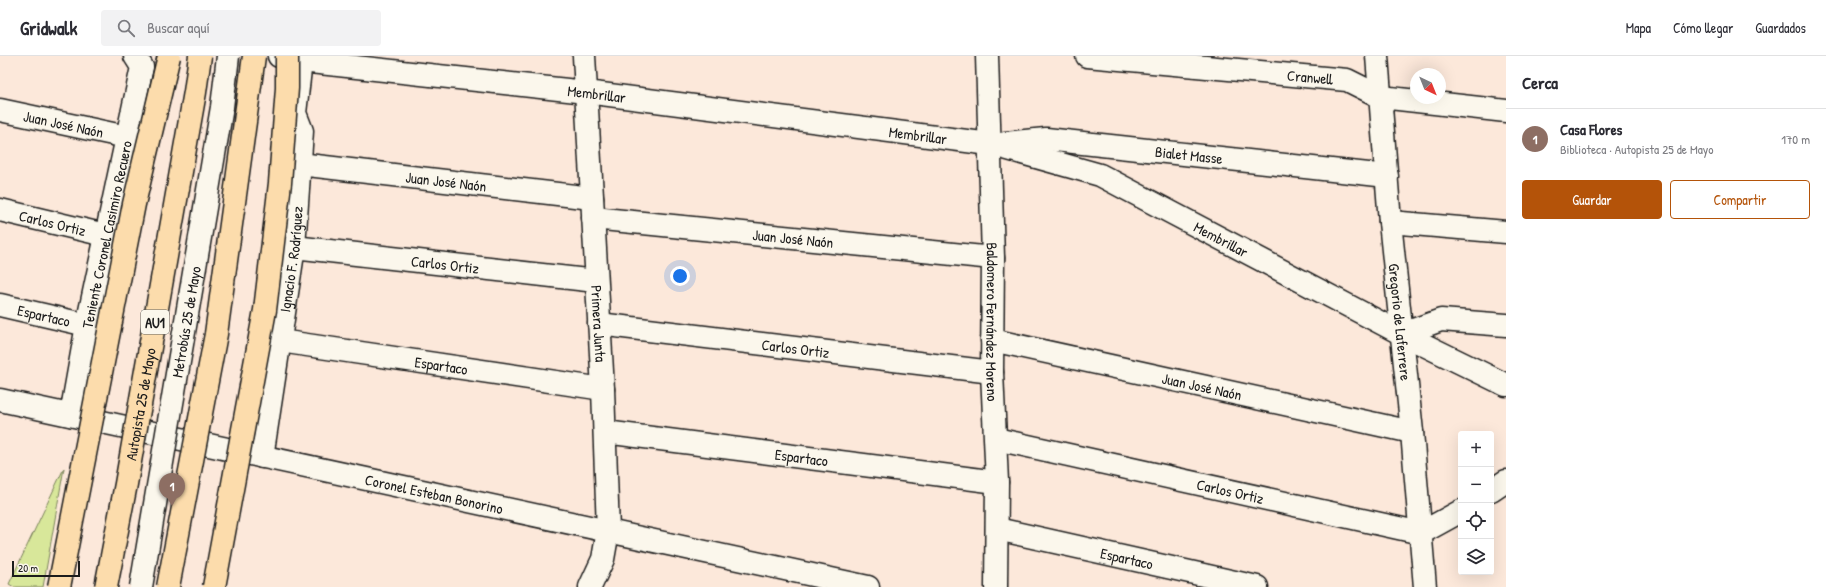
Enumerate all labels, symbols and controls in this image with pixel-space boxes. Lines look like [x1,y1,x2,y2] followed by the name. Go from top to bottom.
[101,10,381,46] search box
[20,15,77,41] text: Gridwalk
[115,17,137,39] icon: search
[147,17,210,38] text: Buscar aquí
[1626,18,1651,37] text: Mapa
[1673,18,1733,37] text: Cómo llegar
[1755,18,1806,37] text: Guardados
[1286,64,1334,89] street label: Cranwell
[1410,68,1446,104] north arrow
[1522,71,1558,94] text: Cerca
[566,80,627,108] street label: Membrillar
[22,105,106,142] street label: Juan José Naón
[1560,119,1622,140] text: Casa Flores
[888,121,949,149] street label: Membrillar
[1533,130,1537,148] text: 1
[1781,130,1810,148] text: 170 m
[76,139,137,330] street label: Teniente Coronel Casimiro Recuero
[1154,140,1224,169] street label: Bialet Masse
[1560,140,1714,158] text: Biblioteca · Autopista 25 de Mayo
[404,166,488,196] street label: Juan José Naón
[1522,180,1662,219] button: Guardar
[1670,180,1810,219] button: Compartir
[17,204,89,241] street label: Carlos Ortiz
[274,205,307,314] street label: Ignacio F. Rodríguez
[1191,216,1252,262] street label: Membrillar
[752,224,835,253] street label: Juan José Naón
[981,242,1004,402] street label: Baldomero Fernández Moreno
[410,250,481,278] street label: Carlos Ortiz
[1384,262,1417,382] street label: Gregorio de Laferrere
[166,264,205,379] street label: Metrobús 25 de Mayo
[670,266,690,286] your location
[587,284,612,363] street label: Primera Junta
[15,299,72,331] street label: Espartaco
[141,310,169,334] road number: AU1
[760,333,831,363] street label: Carlos Ortiz
[120,346,160,462] street label: Autopista 25 de Mayo
[413,351,469,379] street label: Espartaco
[1160,367,1244,405] street label: Juan José Naón
[1458,431,1494,575] map controls
[1458,431,1494,467] button: +
[774,443,829,471] street label: Espartaco
[1458,467,1494,503] button: −
[363,468,505,519] street label: Coronel Esteban Bonorino
[159,473,185,506] pin: 1
[1195,473,1267,509] street label: Carlos Ortiz
[1458,503,1494,539] button: locate
[1458,539,1494,575] button: layers
[1098,542,1155,574] street label: Espartaco
[12,559,80,578] scale bar
[18,561,38,575] text: 20 m

